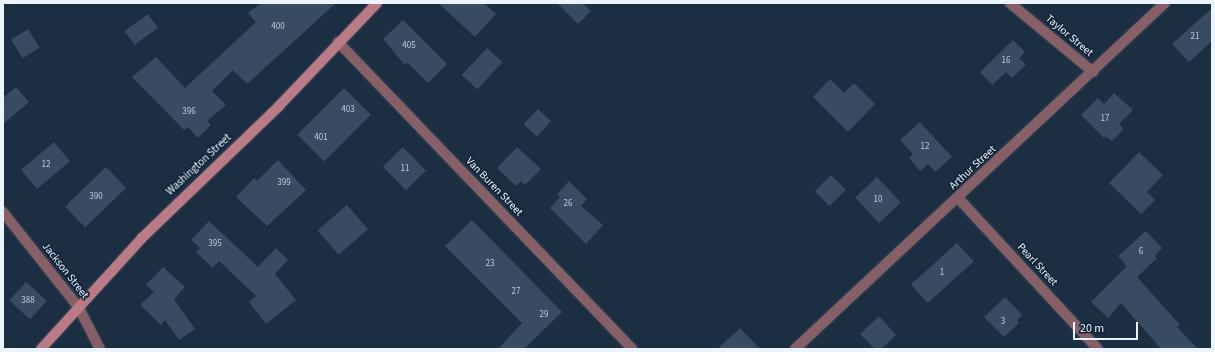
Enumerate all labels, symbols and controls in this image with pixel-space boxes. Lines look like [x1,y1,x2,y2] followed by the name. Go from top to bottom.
[1042,12,1096,60] street label: Taylor Street
[271,22,285,32] house number: 400
[1191,32,1199,42] house number: 21
[402,41,416,51] house number: 405
[1002,56,1010,66] house number: 16
[341,105,355,115] house number: 403
[182,107,196,117] house number: 396
[1101,114,1109,124] house number: 17
[164,131,234,199] street label: Washington Street
[314,133,328,143] house number: 401
[921,142,929,152] house number: 12
[947,143,999,193] street label: Arthur Street
[463,155,525,219] street label: Van Buren Street
[42,160,50,170] house number: 12
[401,164,409,174] house number: 11
[277,178,291,188] house number: 399
[89,192,103,202] house number: 390
[874,195,882,205] house number: 10
[564,199,572,209] house number: 26
[208,239,222,249] house number: 395
[39,240,91,302] street label: Jackson Street
[1014,241,1060,289] street label: Pearl Street
[1139,247,1143,257] house number: 6
[486,259,494,269] house number: 23
[940,268,944,278] house number: 1
[512,287,520,297] house number: 27
[21,296,35,306] house number: 388
[540,310,548,320] house number: 29
[1075,314,1140,340] scale bar
[1001,317,1005,327] house number: 3
[1080,320,1104,337] text: 20 m

